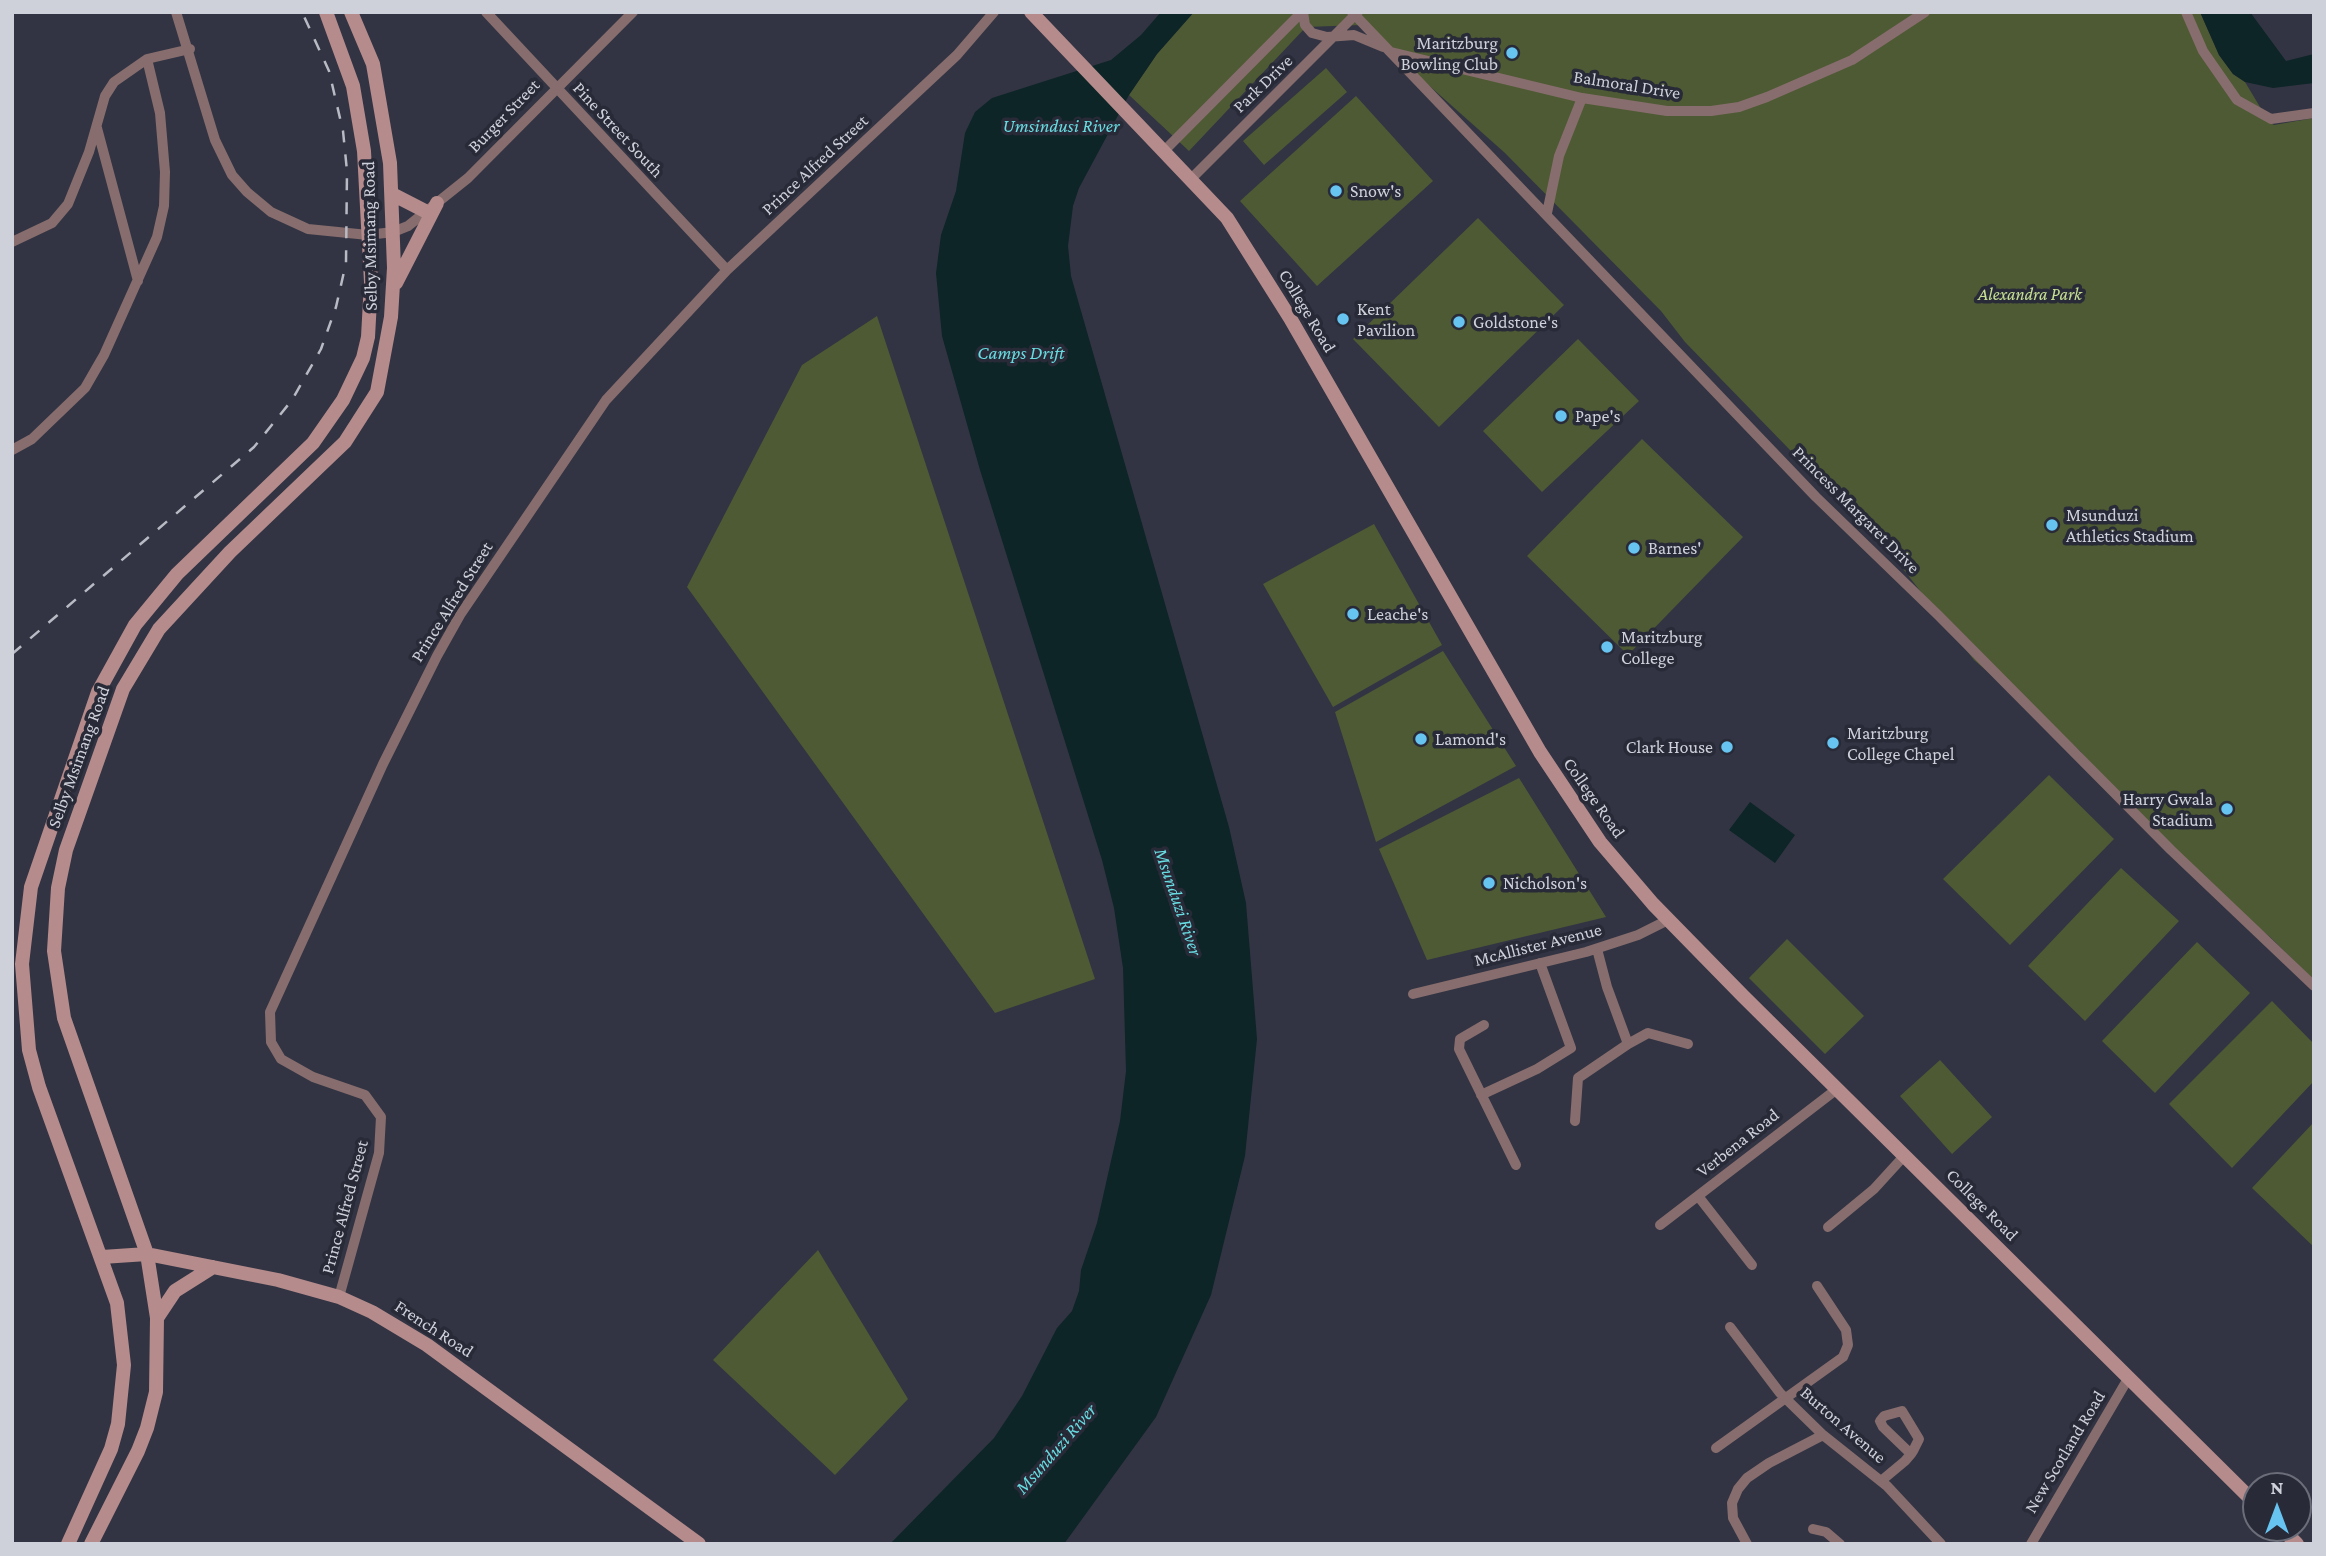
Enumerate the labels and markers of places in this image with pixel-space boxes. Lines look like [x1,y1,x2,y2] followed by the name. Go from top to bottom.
[1401,32,1498,74] place label: Maritzburg Bowling Club
[1504,45,1520,61] marker: Maritzburg Bowling Club
[1350,180,1401,202] place label: Snow's
[1328,183,1344,199] marker: Snow's
[1357,298,1415,340] place label: Kent Pavilion
[1335,311,1351,327] marker: Kent Pavilion
[1473,311,1558,333] place label: Goldstone's
[1451,314,1467,330] marker: Goldstone's
[1575,405,1621,427] place label: Pape's
[1553,408,1569,424] marker: Pape's
[2066,504,2194,546] place label: Msunduzi Athletics Stadium
[2044,517,2060,533] marker: Msunduzi Athletics Stadium
[1648,537,1701,559] place label: Barnes'
[1626,540,1642,556] marker: Barnes'
[1367,603,1428,625] place label: Leache's
[1345,606,1361,622] marker: Leache's
[1621,626,1702,668] place label: Maritzburg College
[1599,639,1615,655] marker: Maritzburg College
[1847,722,1954,764] place label: Maritzburg College Chapel
[1435,728,1506,750] place label: Lamond's
[1413,731,1429,747] marker: Lamond's
[1825,735,1841,751] marker: Maritzburg College Chapel
[1626,736,1713,758] place label: Clark House
[1719,739,1735,755] marker: Clark House
[2123,788,2213,830] place label: Harry Gwala Stadium
[2219,801,2235,817] marker: Harry Gwala Stadium
[1503,872,1587,894] place label: Nicholson's
[1481,875,1497,891] marker: Nicholson's

